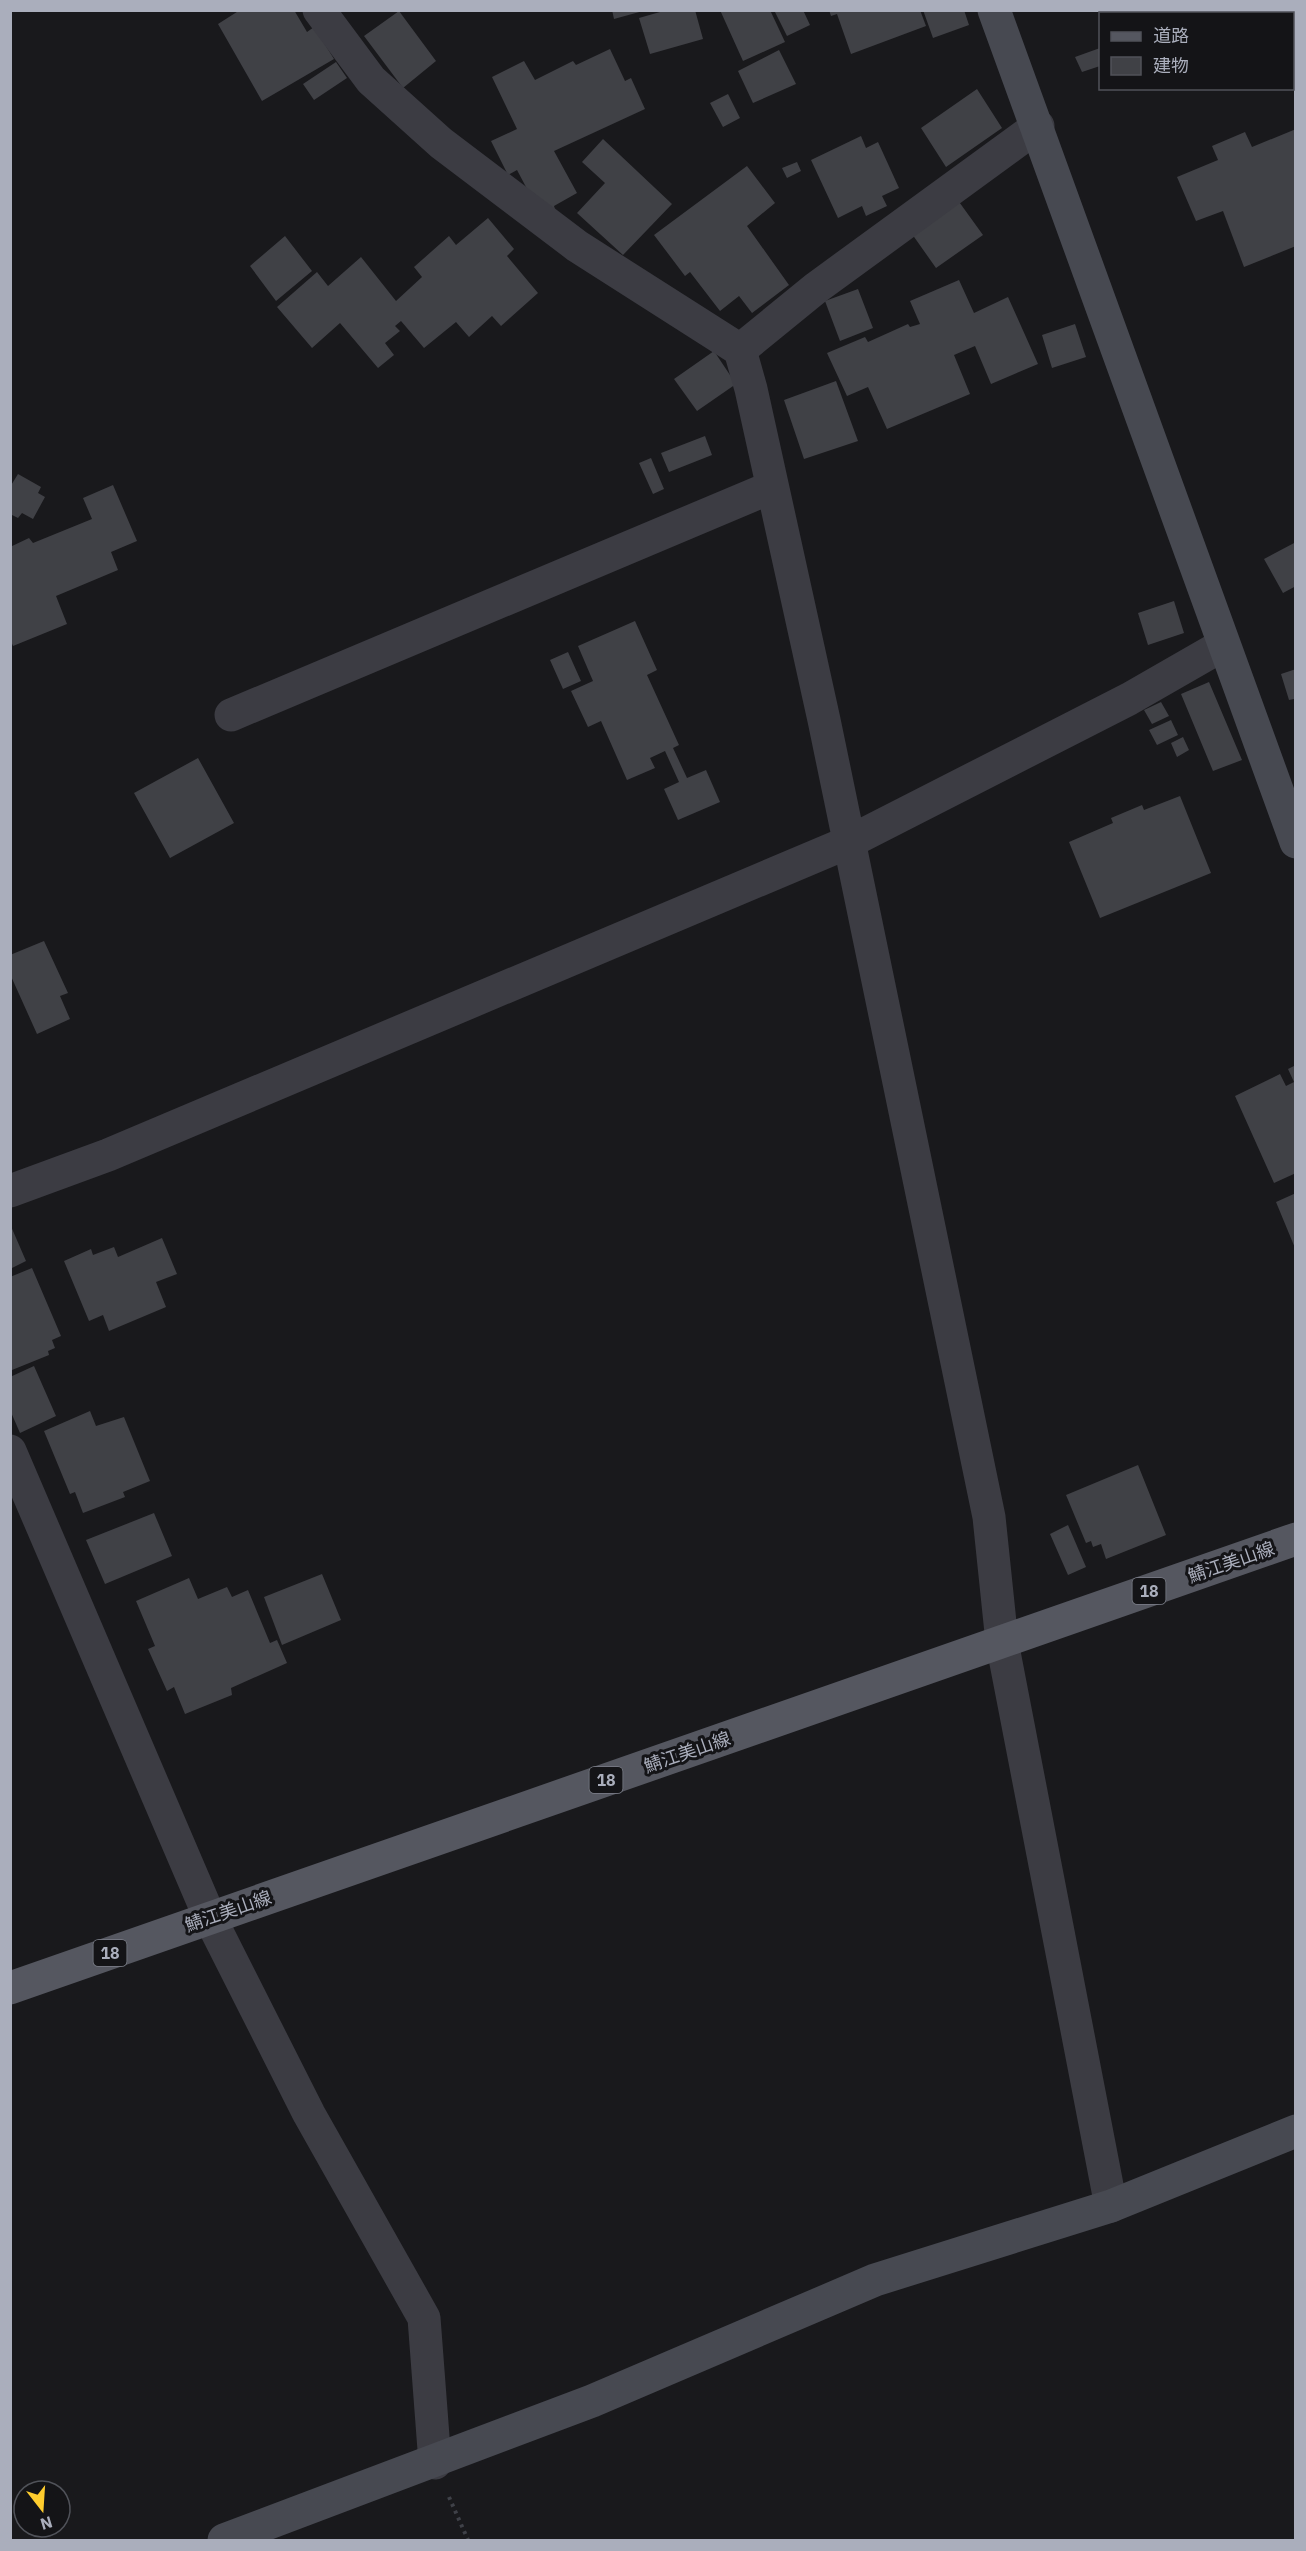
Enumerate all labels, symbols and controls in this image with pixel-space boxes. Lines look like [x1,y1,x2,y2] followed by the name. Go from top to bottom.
[1099,12,1294,90] legend
[1153,24,1189,47] text: 道路
[1153,54,1189,77] text: 建物
[1185,1536,1277,1588] street label: 鯖江美山線
[1132,1578,1166,1604] road number: 18
[641,1726,733,1778] street label: 鯖江美山線
[590,1767,622,1793] road number: 18
[182,1885,274,1937] street label: 鯖江美山線
[94,1940,126,1966] road number: 18
[12,2479,72,2539] north arrow
[38,2512,55,2535] text: N

